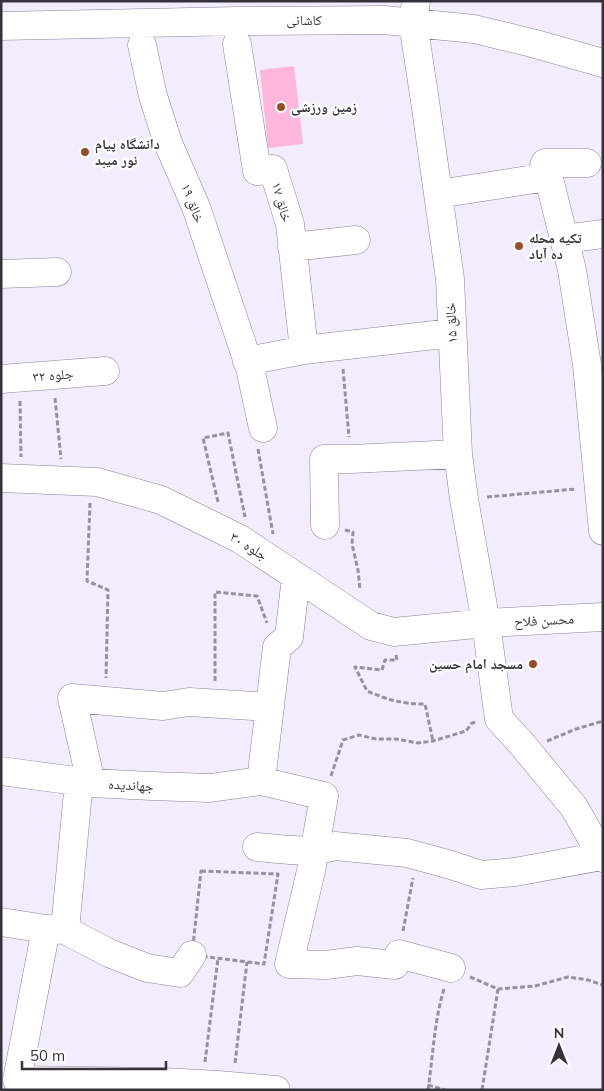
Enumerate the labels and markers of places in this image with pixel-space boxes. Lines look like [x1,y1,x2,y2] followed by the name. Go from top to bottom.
[291,98,357,116] place label: زمین ورزشی
[275,101,287,113] marker: زمین ورزشی
[95,135,160,169] place label: دانشگاه پیام نور میبد
[79,146,91,158] marker: دانشگاه پیام نور میبد
[529,229,582,263] place label: تکیه محله ده آباد
[513,240,525,252] marker: تکیه محله ده آباد
[429,655,523,674] place label: مسجد امام حسین
[527,658,539,670] marker: مسجد امام حسین

